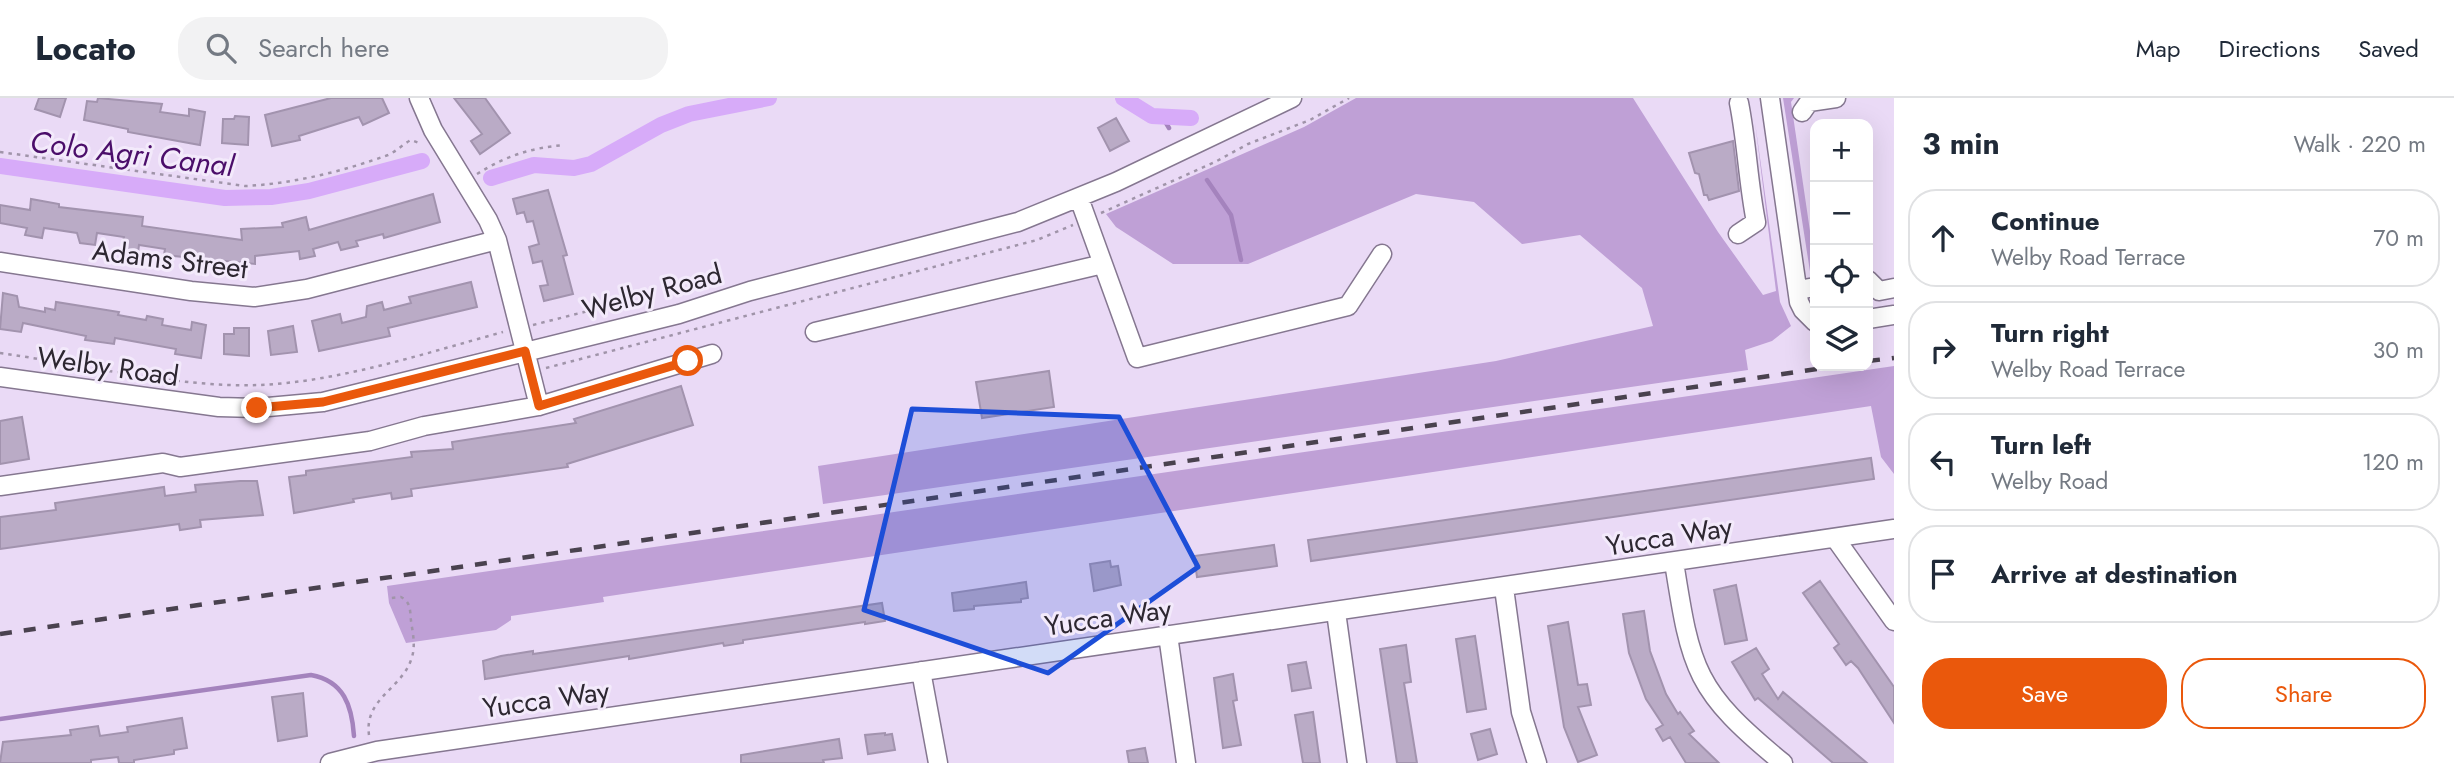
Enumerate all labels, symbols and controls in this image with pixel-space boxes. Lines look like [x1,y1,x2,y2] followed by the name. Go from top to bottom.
[178,17,668,80] search box
[35,25,136,72] text: Locato
[202,29,240,67] icon: search
[258,29,389,67] text: Search here
[2136,31,2181,66] text: Map
[2219,31,2320,66] text: Directions
[2358,31,2419,66] text: Saved
[1810,119,1873,371] map controls
[1810,119,1873,182] button: +
[28,120,238,187] water label: Colo Agri Canal
[1922,122,2000,165] text: 3 min
[2294,127,2426,161] text: Walk · 220 m
[1810,182,1873,245] button: −
[1991,202,2100,240] text: Continue
[1924,219,1962,257] icon: ahead
[2373,221,2424,255] text: 70 m
[90,230,250,289] street label: Adams Street
[1991,240,2185,274] text: Welby Road Terrace
[1810,245,1873,308] button: locate
[578,253,726,330] street label: Welby Road
[1810,308,1873,371] button: layers
[1991,314,2109,352] text: Turn right
[1924,331,1962,369] icon: right
[2373,333,2424,367] text: 30 m
[34,336,182,397] street label: Welby Road
[672,345,703,376] route start
[1991,352,2185,386] text: Welby Road Terrace
[241,392,272,423] route end
[1991,426,2091,464] text: Turn left
[1924,443,1962,481] icon: left
[2362,445,2424,479] text: 120 m
[1991,464,2108,498] text: Welby Road
[1603,506,1736,567] street label: Yucca Way
[1924,555,1962,593] icon: arrive
[1991,555,2238,593] text: Arrive at destination
[1042,588,1175,647] street label: Yucca Way
[1922,658,2167,729] button: Save
[2181,658,2426,729] button: Share
[480,670,613,729] street label: Yucca Way

